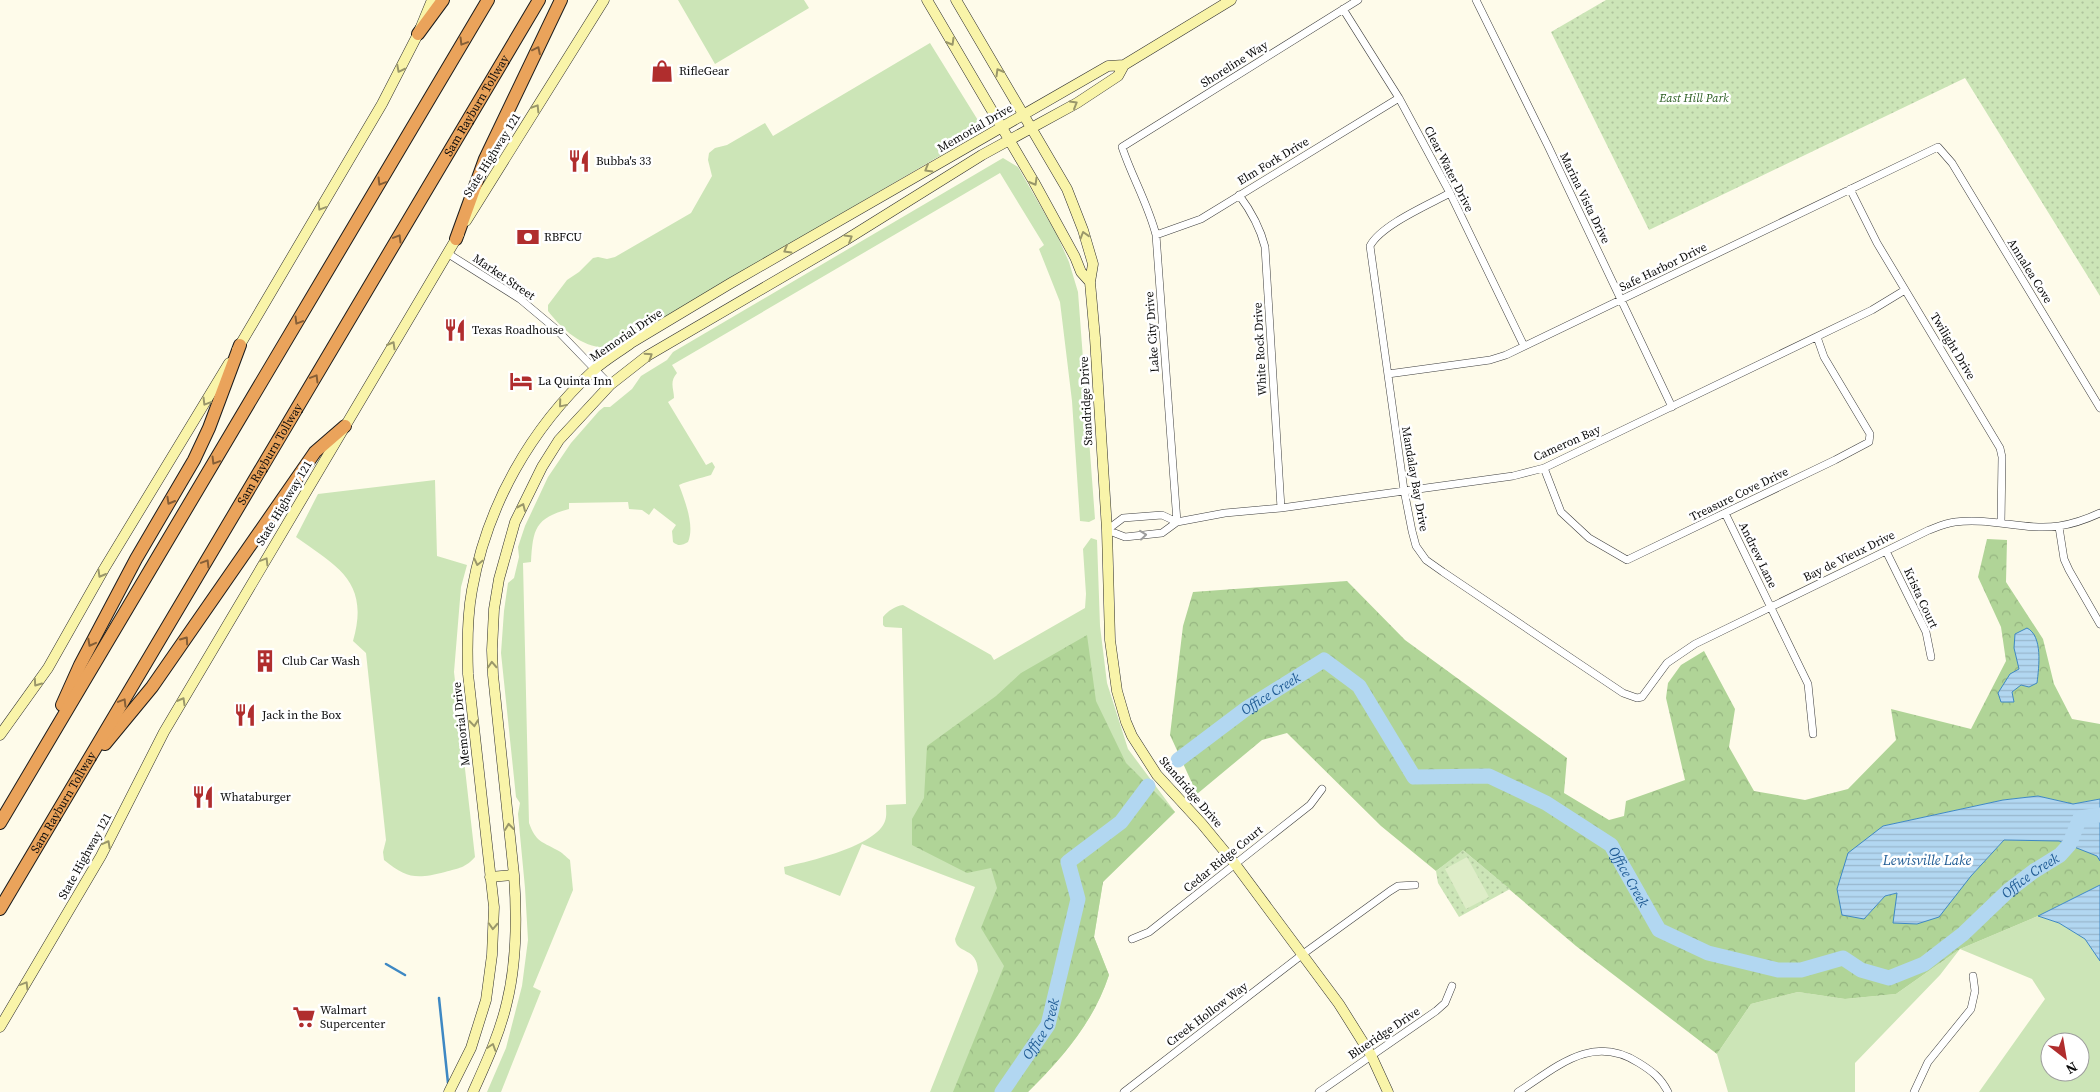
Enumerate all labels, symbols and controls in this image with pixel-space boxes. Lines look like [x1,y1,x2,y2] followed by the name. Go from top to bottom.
[460,36,470,45] one-way arrow
[1197,36,1271,91] street label: Shoreline Way
[945,37,955,46] one-way arrow
[531,46,541,55] one-way arrow
[440,51,513,159] street label: Sam Rayburn Tollway
[649,58,675,84] shop icon: RifleGear
[679,63,729,79] place label: RifleGear
[396,64,406,73] one-way arrow
[995,69,1005,78] one-way arrow
[1658,90,1729,106] park label: East Hill Park
[935,100,1015,156] street label: Memorial Drive
[1069,100,1078,110] one-way arrow
[530,105,540,114] one-way arrow
[460,110,524,200] street label: State Highway 121
[1420,123,1478,215] street label: Clear Water Drive
[1234,133,1312,189] street label: Elm Fork Drive
[566,148,592,174] restaurant icon: Bubba's 33
[1556,150,1614,246] street label: Marina Vista Drive
[596,153,651,169] place label: Bubba's 33
[924,163,933,173] one-way arrow
[377,176,387,185] one-way arrow
[1027,176,1037,185] one-way arrow
[318,201,328,210] one-way arrow
[515,224,541,250] bank icon: RBFCU
[544,229,582,245] place label: RBFCU
[1080,231,1090,239] one-way arrow
[843,234,852,244] one-way arrow
[392,235,402,244] one-way arrow
[2004,236,2056,306] street label: Annalea Cove
[1616,239,1710,295] street label: Safe Harbor Drive
[784,244,793,254] one-way arrow
[470,250,538,304] street label: Market Street
[1141,291,1163,373] street label: Lake City Drive
[1250,302,1270,396] street label: White Rock Drive
[587,305,665,365] street label: Memorial Drive
[1927,310,1979,382] street label: Twilight Drive
[294,316,304,325] one-way arrow
[442,317,468,343] restaurant icon: Texas Roadhouse
[472,322,564,338] place label: Texas Roadhouse
[386,341,396,350] one-way arrow
[643,353,652,362] one-way arrow
[1076,356,1096,446] street label: Standridge Drive
[508,368,534,394] hotel icon: La Quinta Inn
[538,373,612,389] place label: La Quinta Inn
[309,374,319,383] one-way arrow
[202,396,212,405] one-way arrow
[558,399,567,408] one-way arrow
[234,400,307,508] street label: Sam Rayburn Tollway
[1531,421,1604,465] street label: Cameron Bay
[1398,425,1432,533] street label: Mandalay Bay Drive
[211,456,221,465] one-way arrow
[252,457,316,549] street label: State Highway 121
[1687,463,1791,525] street label: Treasure Cove Drive
[166,495,176,504] one-way arrow
[516,503,526,512] one-way arrow
[1735,519,1781,591] street label: Andrew Lane
[1800,527,1898,585] street label: Bay de Vieux Drive
[1139,530,1147,541] one-way arrow
[258,557,268,566] one-way arrow
[473,557,484,566] one-way arrow
[199,559,209,568] one-way arrow
[1900,565,1942,631] street label: Krista Court
[97,569,107,578] one-way arrow
[179,636,188,645] one-way arrow
[88,638,98,647] one-way arrow
[252,648,278,674] building icon: Club Car Wash
[282,653,360,669] place label: Club Car Wash
[487,661,498,669] one-way arrow
[1236,667,1304,720] water label: Office Creek
[34,677,43,687] one-way arrow
[449,681,473,767] street label: Memorial Drive
[176,697,186,706] one-way arrow
[116,699,126,708] one-way arrow
[232,702,258,728] restaurant icon: Jack in the Box
[261,707,342,723] place label: Jack in the Box
[468,719,479,727] one-way arrow
[27,748,100,856] street label: Sam Rayburn Tollway
[1156,753,1226,831] street label: Standridge Drive
[190,784,216,810] restaurant icon: Whataburger
[220,789,291,805] place label: Whataburger
[55,810,115,902] street label: State Highway 121
[504,822,515,830] one-way arrow
[1180,822,1266,896] street label: Cedar Ridge Court
[101,841,111,850] one-way arrow
[1604,843,1654,911] water label: Office Creek
[1996,848,2063,903] water label: Office Creek
[1882,850,1972,870] water label: Lewisville Lake
[488,922,498,930] one-way arrow
[1163,978,1252,1050] street label: Creek Hollow Way
[18,981,28,990] one-way arrow
[1017,996,1064,1063] water label: Office Creek
[320,1002,385,1032] place label: Walmart Supercenter
[1345,1003,1423,1063] street label: Blueridge Drive
[291,1004,317,1030] supermarket icon: Walmart Supercenter
[2040,1032,2090,1082] north arrow
[487,1044,497,1052] one-way arrow
[2062,1057,2081,1079] text: N

